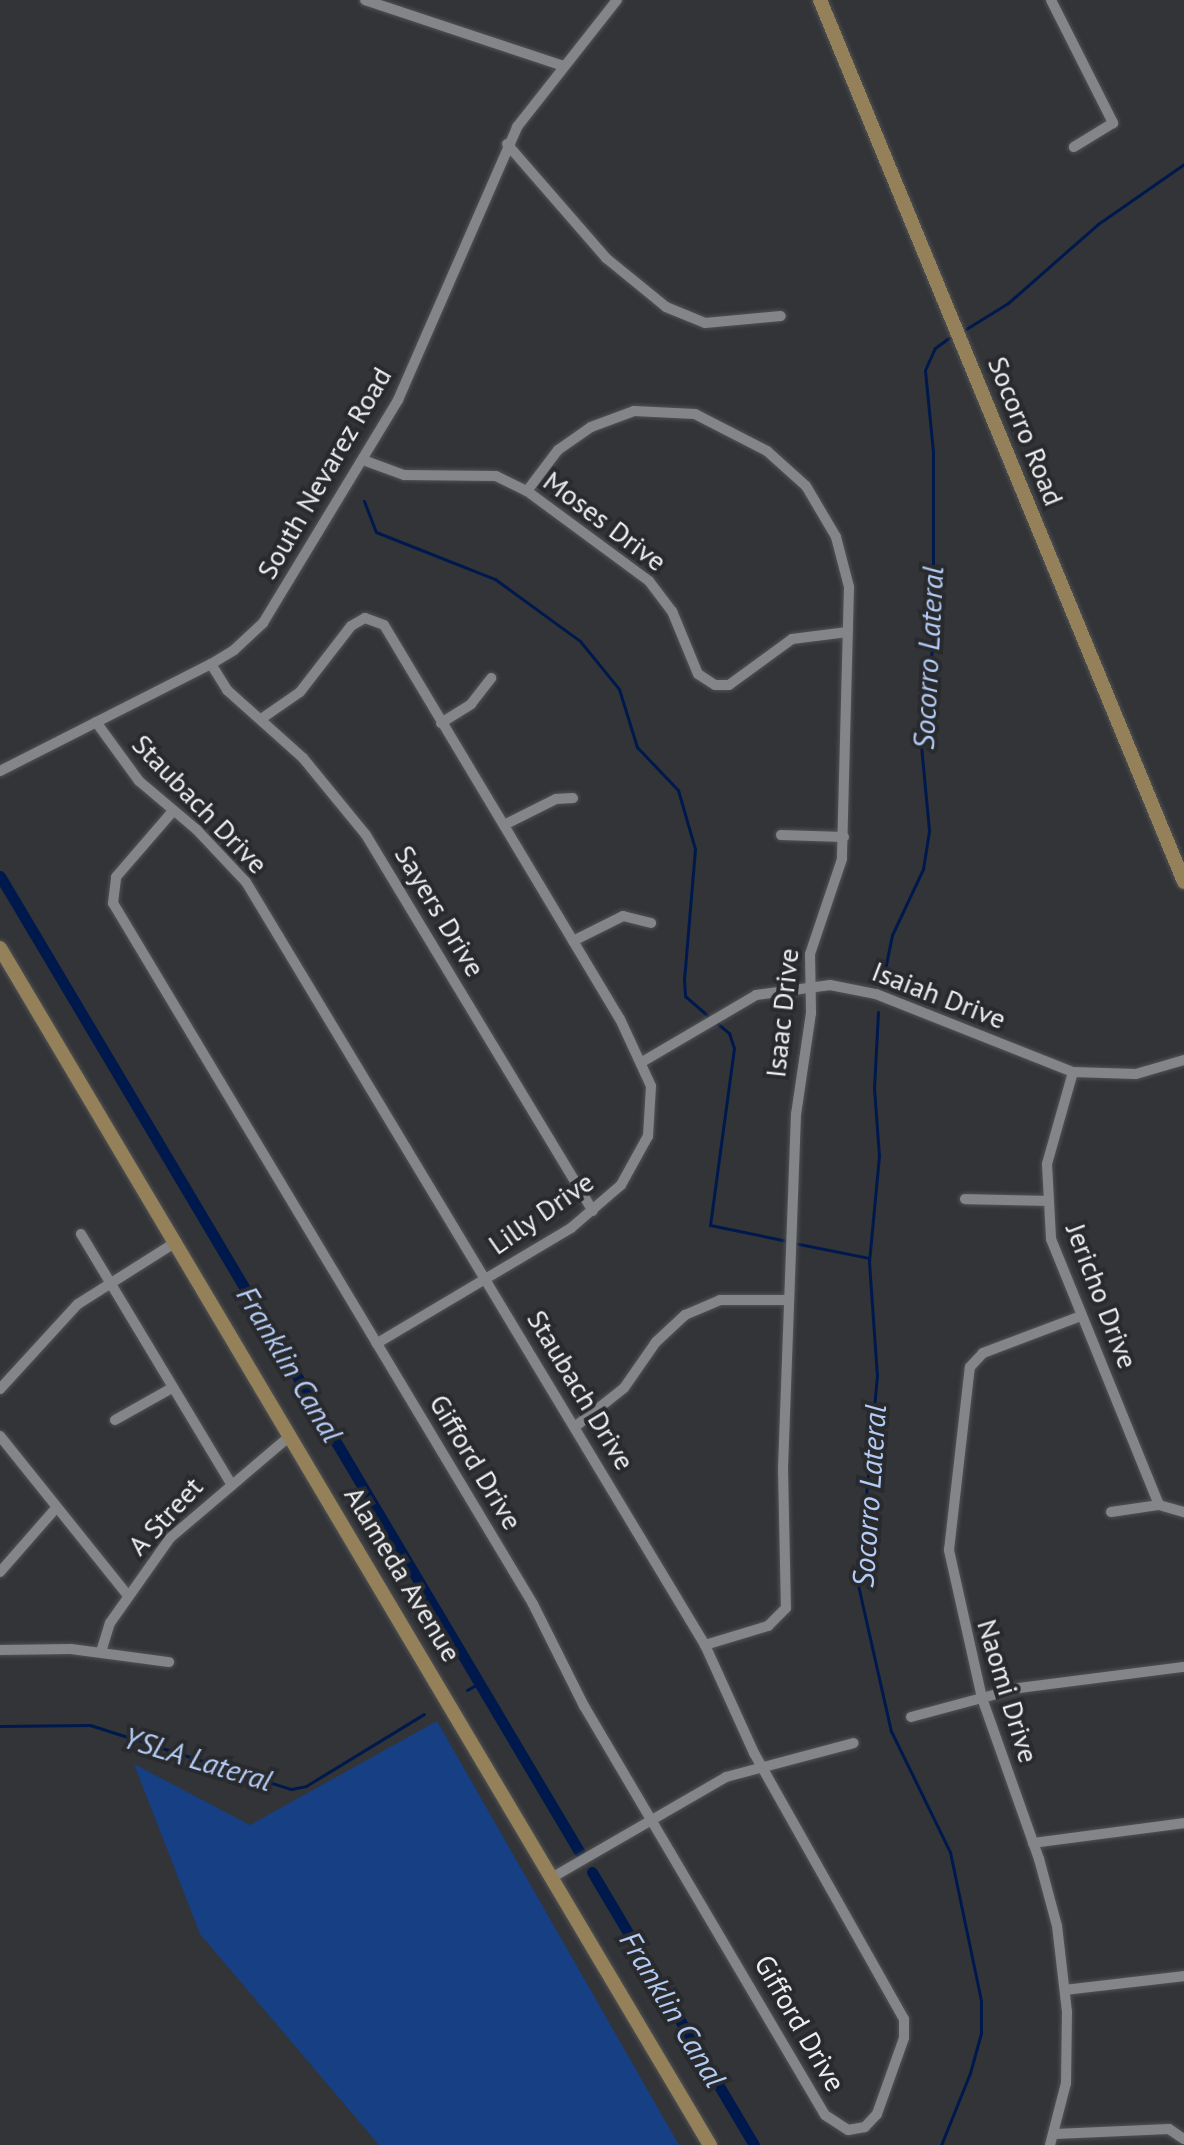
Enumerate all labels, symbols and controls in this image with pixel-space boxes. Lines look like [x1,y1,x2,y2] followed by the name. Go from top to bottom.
[981,352,1071,510] street label: Socorro Road
[250,361,398,585] street label: South Nevarez Road
[537,464,673,578] street label: Moses Drive
[905,565,951,751] water label: Socorro Lateral
[125,727,275,881] street label: Staubach Drive
[388,839,492,983] street label: Sayers Drive
[758,946,806,1080] street label: Isaac Drive
[867,954,1011,1036] street label: Isaiah Drive
[482,1164,600,1262] street label: Lilly Drive
[1059,1219,1145,1373] street label: Jericho Drive
[229,1279,351,1449] water label: Franklin Canal
[520,1304,642,1476] street label: Staubach Drive
[422,1388,530,1536] street label: Gifford Drive
[845,1403,893,1589] water label: Socorro Lateral
[120,1470,210,1562] street label: A Street
[337,1480,469,1668] street label: Alameda Avenue
[970,1615,1046,1767] street label: Naomi Drive
[119,1719,277,1799] water label: YSLA Lateral
[612,1924,734,2094] water label: Franklin Canal
[747,1949,853,2097] street label: Gifford Drive

